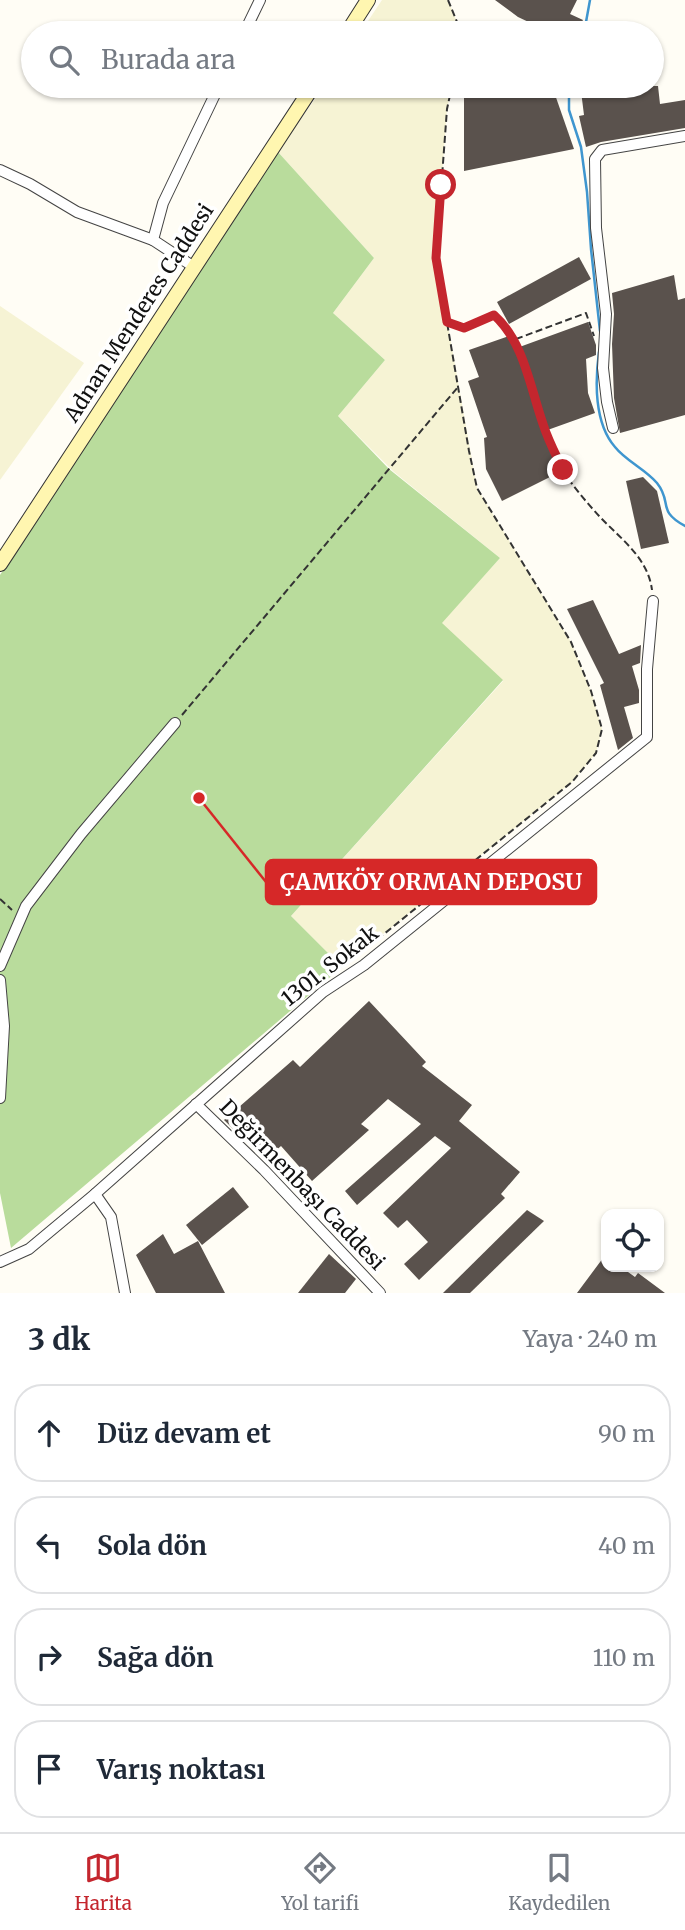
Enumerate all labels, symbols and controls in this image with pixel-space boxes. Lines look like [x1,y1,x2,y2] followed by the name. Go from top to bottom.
[21,21,664,98] search box
[45,41,83,79] icon: search
[101,43,235,76] text: Burada ara
[425,169,456,200] route start
[57,198,219,428] street label: Adnan Menderes Caddesi
[547,454,578,485] route end
[266,860,596,904] callout: ÇAMKÖY ORMAN DEPOSU
[280,867,582,896] text: ÇAMKÖY ORMAN DEPOSU
[276,919,384,1012] street label: 1301. Sokak
[214,1094,391,1276] street label: Değirmenbaşı Caddesi
[601,1209,664,1272] map controls
[601,1209,664,1272] button: locate
[28,1320,90,1358] text: 3 dk
[523,1324,657,1353] text: Yaya · 240 m
[30,1414,68,1452] icon: ahead
[97,1417,271,1450] text: Düz devam et
[598,1419,655,1448] text: 90 m
[30,1526,68,1564] icon: left
[97,1529,207,1562] text: Sola dön
[598,1531,655,1560] text: 40 m
[30,1638,68,1676] icon: right
[97,1641,214,1674] text: Sağa dön
[593,1643,655,1672] text: 110 m
[30,1750,68,1788] icon: arrive
[97,1753,265,1786] text: Varış noktası
[75,1849,132,1915] tab: Harita
[281,1849,359,1915] tab: Yol tarifi
[508,1849,610,1915] tab: Kaydedilen

